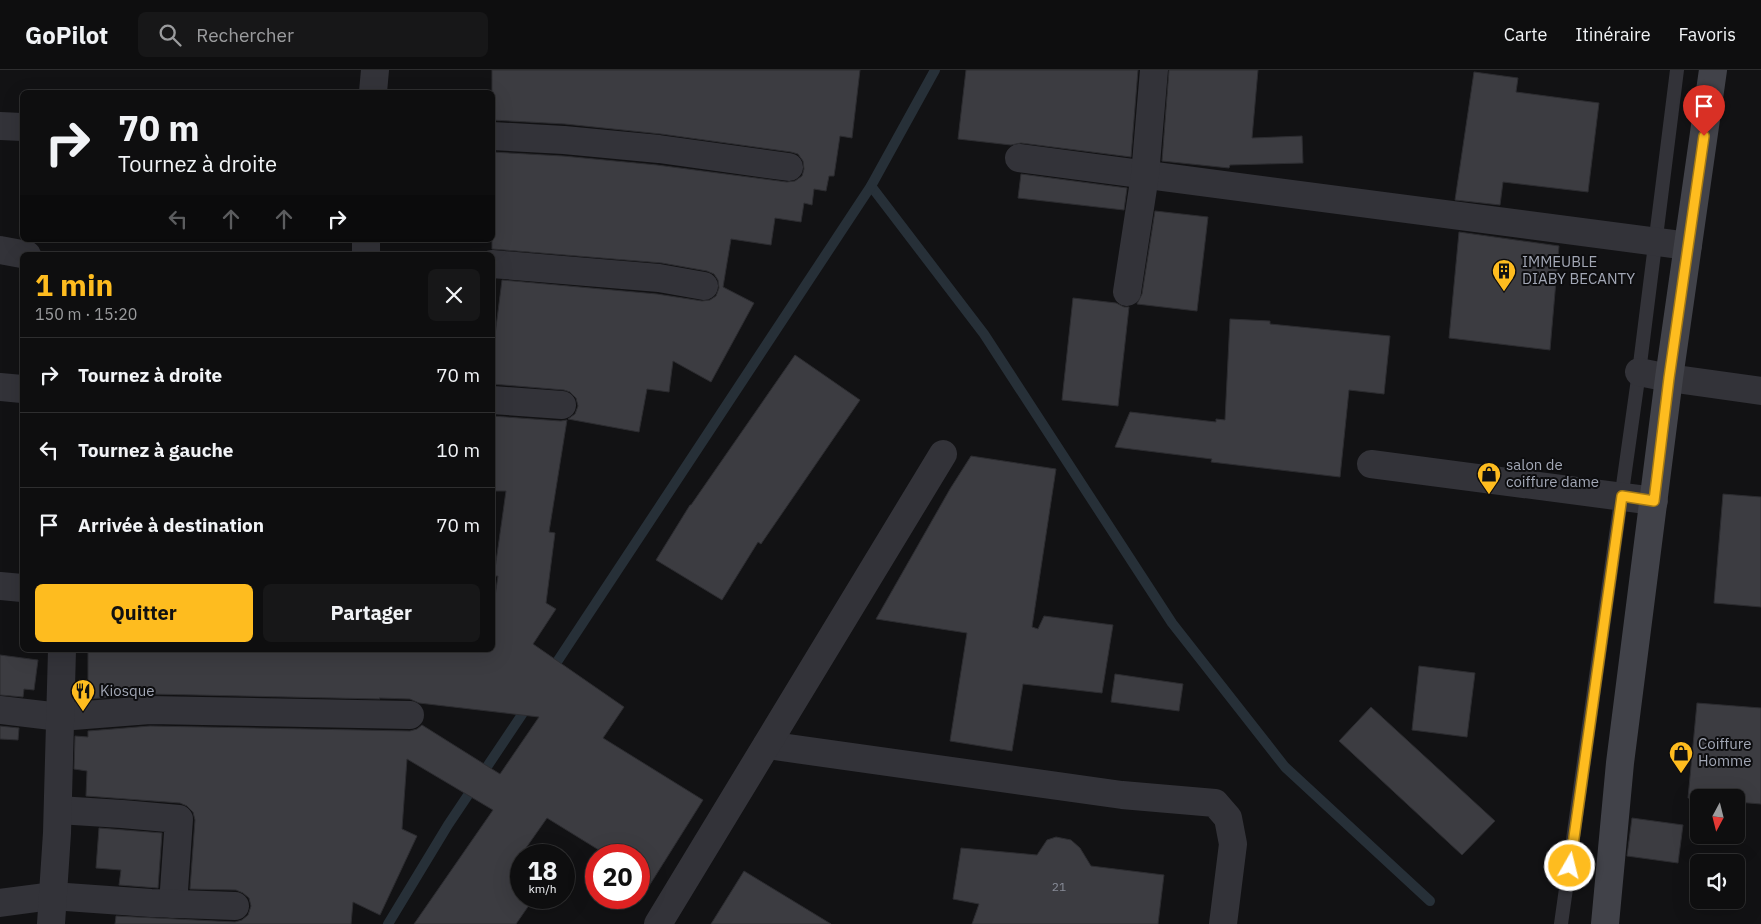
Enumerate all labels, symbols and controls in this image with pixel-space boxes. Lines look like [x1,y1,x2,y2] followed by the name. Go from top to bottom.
[138,12,488,57] search box
[25,19,108,51] text: GoPilot
[156,21,184,49] icon: search
[196,23,294,47] text: Rechercher
[1504,23,1547,46] text: Carte
[1575,23,1651,46] text: Itinéraire
[1679,23,1736,46] text: Favoris
[1683,85,1725,136] pin
[1690,92,1718,120] icon: arrive
[118,105,200,151] text: 70 m
[35,110,100,175] icon: right
[118,149,277,178] text: Tournez à droite
[164,205,192,233] icon: left
[217,205,245,233] icon: ahead
[270,205,298,233] icon: ahead
[323,205,351,233] icon: right
[1522,252,1635,288] place label: IMMEUBLE DIABY BECANTY
[1491,258,1517,292] building icon: IMMEUBLE DIABY BECANTY
[35,265,113,304] text: 1 min
[428,269,480,321] button: close
[35,304,137,324] text: 150 m · 15:20
[35,361,63,389] icon: right
[78,363,222,387] text: Tournez à droite
[436,363,480,387] text: 70 m
[35,436,63,464] icon: left
[78,438,234,462] text: Tournez à gauche
[436,438,480,462] text: 10 m
[1506,455,1599,491] place label: salon de coiffure dame
[1476,461,1502,495] shop icon: salon de coiffure dame
[35,511,63,539] icon: arrive
[78,513,264,537] text: Arrivée à destination
[436,513,480,537] text: 70 m
[35,584,253,642] button: Quitter
[263,584,480,642] button: Partager
[70,678,96,712] restaurant icon: Kiosque
[100,681,154,700] place label: Kiosque
[1698,734,1751,770] place label: Coiffure Homme
[1668,740,1694,774] shop icon: Coiffure Homme
[1690,789,1745,844] north arrow
[1690,789,1745,909] map controls
[1543,839,1595,891] position arrow
[585,844,650,909] speed limit sign: 20
[527,854,558,887] text: 18
[1690,854,1745,909] button: sound
[1052,879,1066,894] house number: 21
[528,881,557,896] text: km/h

